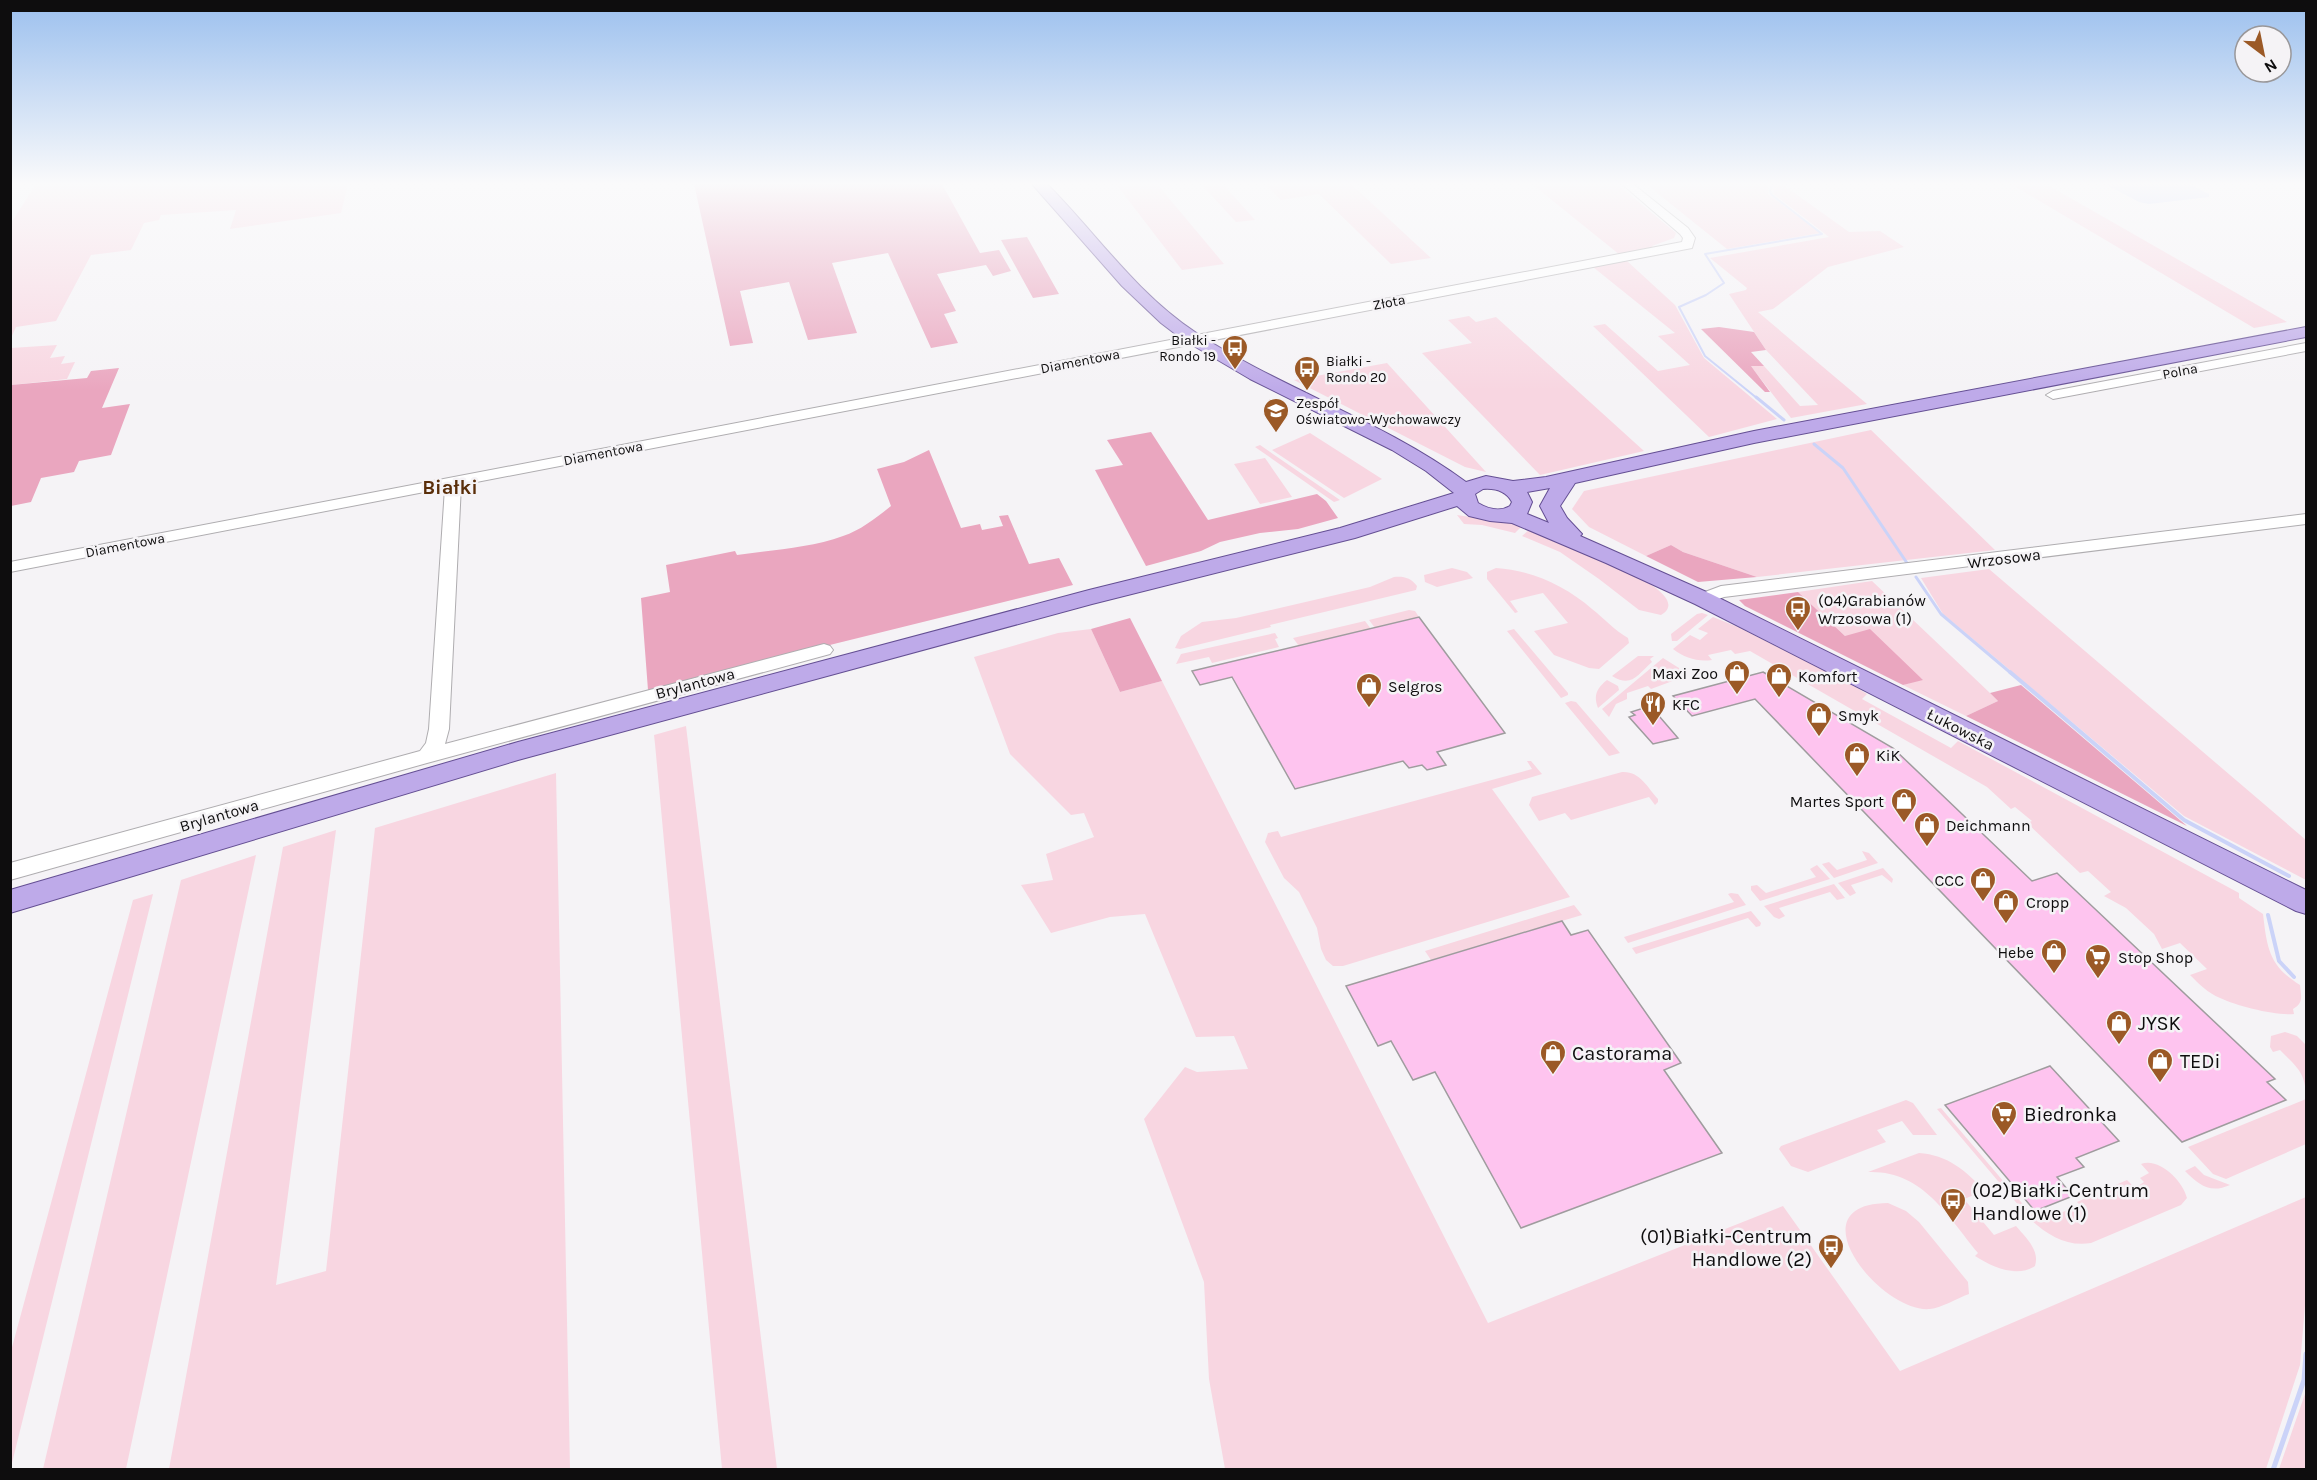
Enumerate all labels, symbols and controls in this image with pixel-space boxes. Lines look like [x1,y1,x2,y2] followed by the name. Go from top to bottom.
[2233,24,2293,84] north arrow
[2261,55,2281,77] text: N
[1371,291,1407,314] street label: Złota
[1159,332,1216,365] place label: Białki - Rondo 19
[1220,333,1250,371] bus stop icon: Białki - Rondo 19
[1039,345,1121,378] street label: Diamentowa
[1326,353,1386,386] place label: Białki - Rondo 20
[1292,354,1322,392] bus stop icon: Białki - Rondo 20
[2161,360,2199,383] street label: Polna
[1296,395,1461,428] place label: Zespół Oświatowo-Wychowawczy
[1261,396,1291,434] school or university icon: Zespół Oświatowo-Wychowawczy
[562,437,644,470] street label: Diamentowa
[422,476,478,499] district label: Białki
[84,529,166,562] street label: Diamentowa
[1966,545,2042,572] street label: Wrzosowa
[1818,591,1926,628] place label: (04)Grabianów Wrzosowa (1)
[1783,594,1813,632] bus stop icon: (04)Grabianów Wrzosowa (1)
[1722,658,1752,696] shop icon: Maxi Zoo
[1764,661,1794,699] shop icon: Komfort
[653,664,737,703] street label: Brylantowa
[1652,664,1718,683] place label: Maxi Zoo
[1798,667,1857,686] place label: Komfort
[1354,671,1384,709] shop icon: Selgros
[1388,677,1442,696] place label: Selgros
[1638,689,1668,727] restaurant icon: KFC
[1672,695,1700,714] place label: KFC
[1804,700,1834,738] shop icon: Smyk
[1924,704,1998,754] street label: Łukowska
[1838,706,1879,725] place label: Smyk
[1842,740,1872,778] shop icon: KiK
[1876,746,1900,765] place label: KiK
[1889,786,1919,824] shop icon: Martes Sport
[1790,792,1884,811] place label: Martes Sport
[177,795,261,836] street label: Brylantowa
[1912,810,1942,848] shop icon: Deichmann
[1946,816,2031,835] place label: Deichmann
[1968,865,1998,903] shop icon: CCC
[1935,871,1964,890] place label: CCC
[1991,887,2021,925] shop icon: Cropp
[2026,893,2069,912] place label: Cropp
[2039,937,2069,975] shop icon: Hebe
[2083,942,2113,980] supermarket icon: Stop Shop
[1997,943,2034,962] place label: Hebe
[2118,948,2193,967] place label: Stop Shop
[2104,1008,2134,1046] shop icon: JYSK
[2138,1012,2181,1035] place label: JYSK
[1538,1038,1568,1076] shop icon: Castorama
[1572,1042,1672,1065] place label: Castorama
[2145,1046,2175,1084] shop icon: TEDi
[2180,1050,2220,1073] place label: TEDi
[1989,1099,2019,1137] supermarket icon: Biedronka
[2024,1103,2117,1126] place label: Biedronka
[1972,1179,2149,1225] place label: (02)Białki-Centrum Handlowe (1)
[1938,1186,1968,1224] bus stop icon: (02)Białki-Centrum Handlowe (1)
[1640,1225,1812,1271] place label: (01)Białki-Centrum Handlowe (2)
[1816,1232,1846,1270] bus stop icon: (01)Białki-Centrum Handlowe (2)

